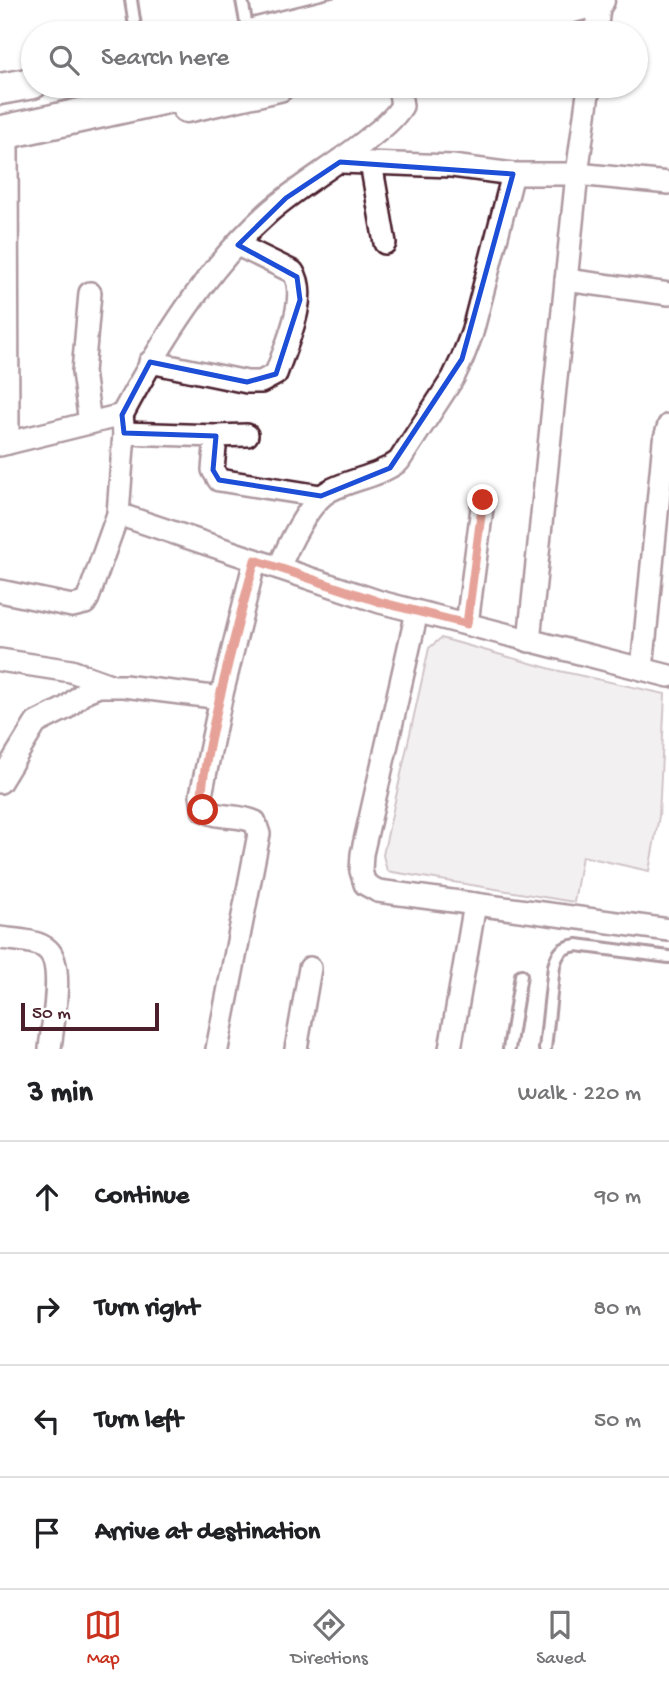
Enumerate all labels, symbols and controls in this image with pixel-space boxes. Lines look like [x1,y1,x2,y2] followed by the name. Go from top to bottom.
[21,21,648,98] search box
[45,41,83,79] icon: search
[101,44,229,75] text: Search here
[467,484,498,515] route end
[187,794,218,825] route start
[21,1000,159,1032] scale bar
[32,1003,71,1026] text: 50 m
[28,1077,93,1112] text: 3 min
[518,1081,641,1108] text: Walk · 220 m
[28,1178,66,1216] icon: ahead
[95,1182,189,1213] text: Continue
[595,1184,641,1211] text: 90 m
[28,1290,66,1328] icon: right
[95,1294,199,1325] text: Turn right
[594,1296,641,1323] text: 80 m
[28,1402,66,1440] icon: left
[95,1406,183,1437] text: Turn left
[594,1408,641,1435] text: 50 m
[28,1514,66,1552] icon: arrive
[95,1518,320,1549] text: Arrive at destination
[84,1606,122,1671] tab: Map
[291,1606,368,1671] tab: Directions
[536,1606,585,1671] tab: Saved

